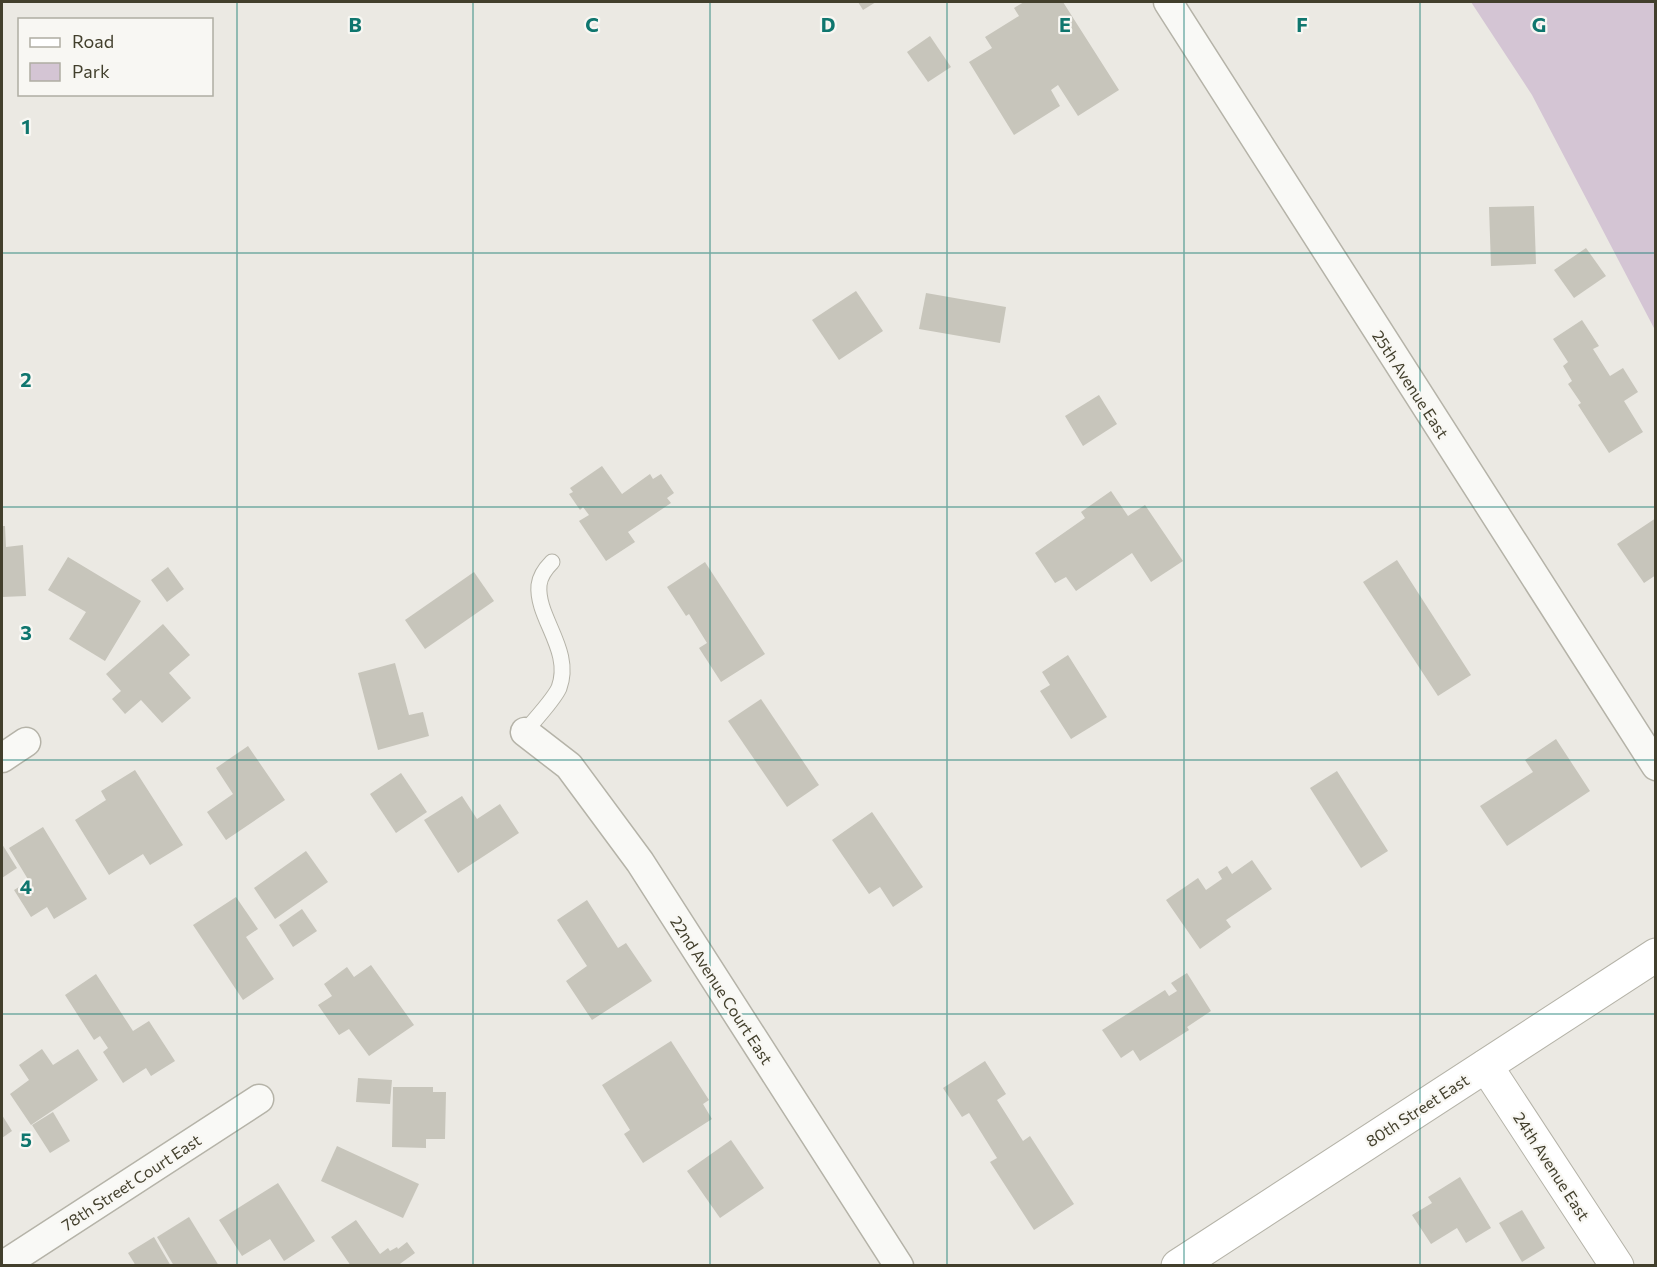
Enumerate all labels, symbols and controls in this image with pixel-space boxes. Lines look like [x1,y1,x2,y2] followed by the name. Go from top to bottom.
[348,12,362,36] text: B
[585,12,599,36] text: C
[821,12,835,36] text: D
[1059,12,1071,36] text: E
[1296,12,1308,36] text: F
[1532,12,1546,36] text: G
[18,18,213,96] legend
[72,30,114,52] text: Road
[72,60,110,82] text: Park
[21,114,31,138] text: 1
[1369,326,1453,442] street label: 25th Avenue East
[20,367,32,391] text: 2
[20,620,32,644] text: 3
[20,874,32,898] text: 4
[667,912,777,1068] street label: 22nd Avenue Court East
[1362,1069,1472,1150] street label: 80th Street East
[1510,1108,1594,1224] street label: 24th Avenue East
[20,1127,32,1151] text: 5
[58,1130,205,1234] street label: 78th Street Court East

